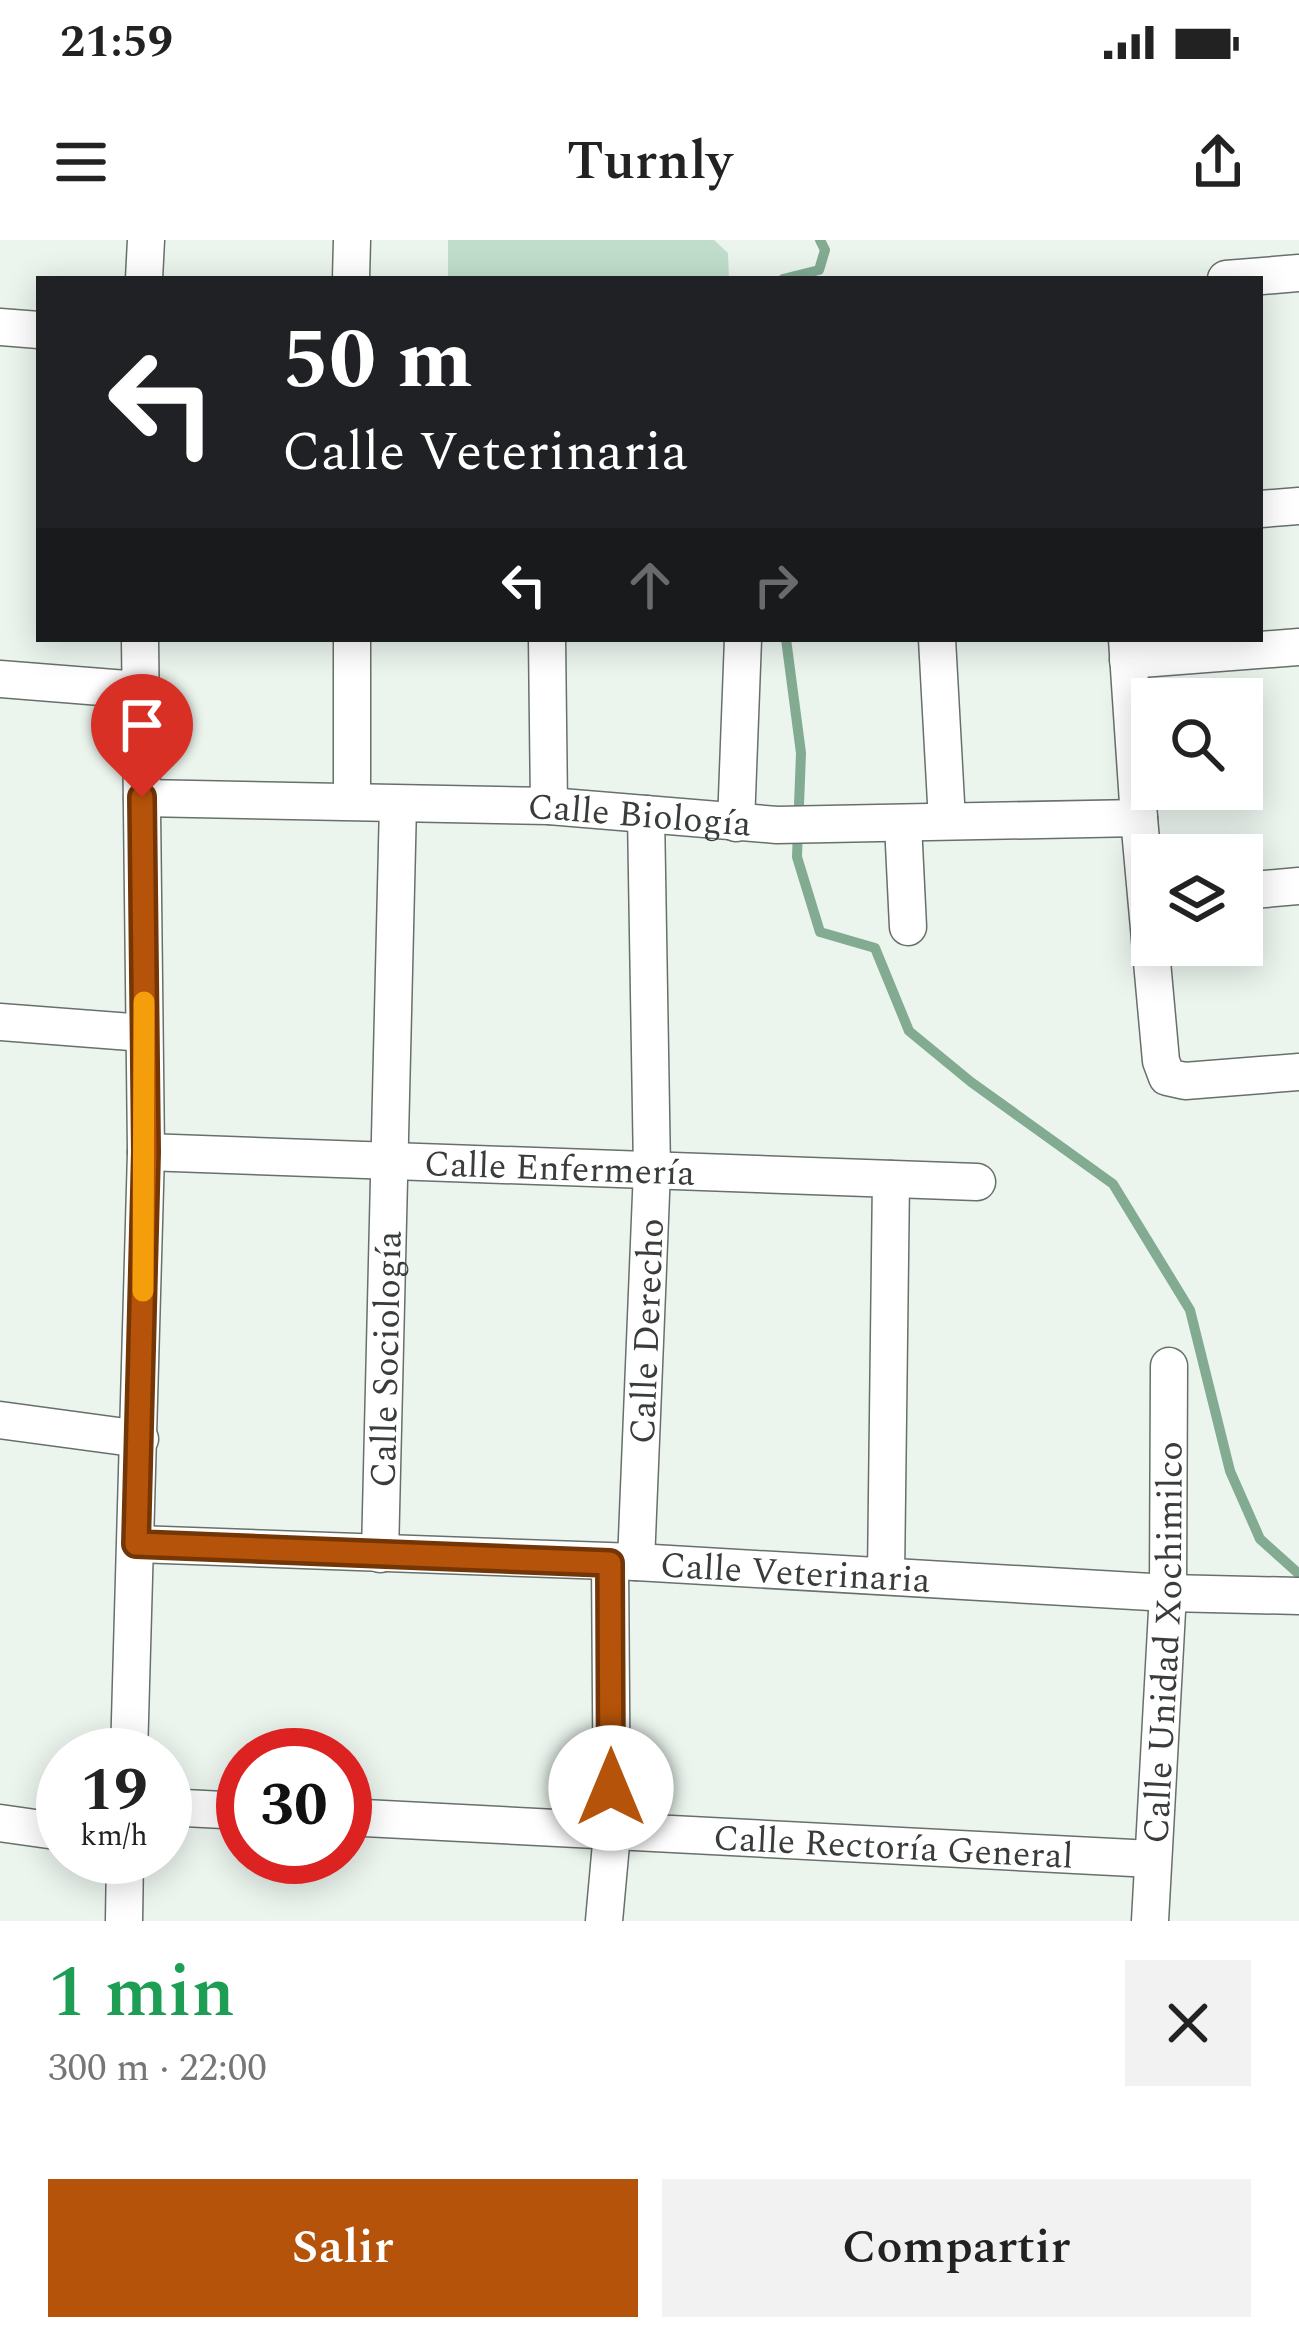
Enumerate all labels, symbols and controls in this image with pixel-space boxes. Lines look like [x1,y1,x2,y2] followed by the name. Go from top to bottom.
[60,8,173,77] text: 21:59
[567,121,732,203] text: Turnly
[48,129,114,195] icon: menu
[1185,129,1251,195] icon: share
[282,297,473,425] text: 50 m
[84,324,240,480] icon: left
[282,412,688,494] text: Calle Veterinaria
[491,552,557,618] icon: left
[617,552,683,618] icon: ahead
[743,552,809,618] icon: right
[91,674,193,797] pin
[1131,678,1263,966] map controls
[1131,678,1263,810] button: search
[109,692,175,758] icon: arrive
[527,781,754,853] street label: Calle Biología
[1131,834,1263,966] button: layers
[423,1137,696,1202] street label: Calle Enfermería
[616,1217,680,1445] street label: Calle Derecho
[357,1229,418,1488] street label: Calle Sociología
[1129,1441,1199,1845] street label: Calle Unidad Xochimilco
[658,1538,932,1609] street label: Calle Veterinaria
[548,1725,674,1851] position arrow
[216,1728,372,1884] speed limit sign: 30
[80,1745,148,1837] text: 19
[712,1811,1074,1885] street label: Calle Rectoría General
[80,1813,148,1859] text: km/h
[48,1939,235,2048] text: 1 min
[1125,1960,1251,2086] button: close
[48,2039,267,2098] text: 300 m · 22:00
[48,2179,638,2317] button: Salir
[662,2179,1251,2317] button: Compartir

